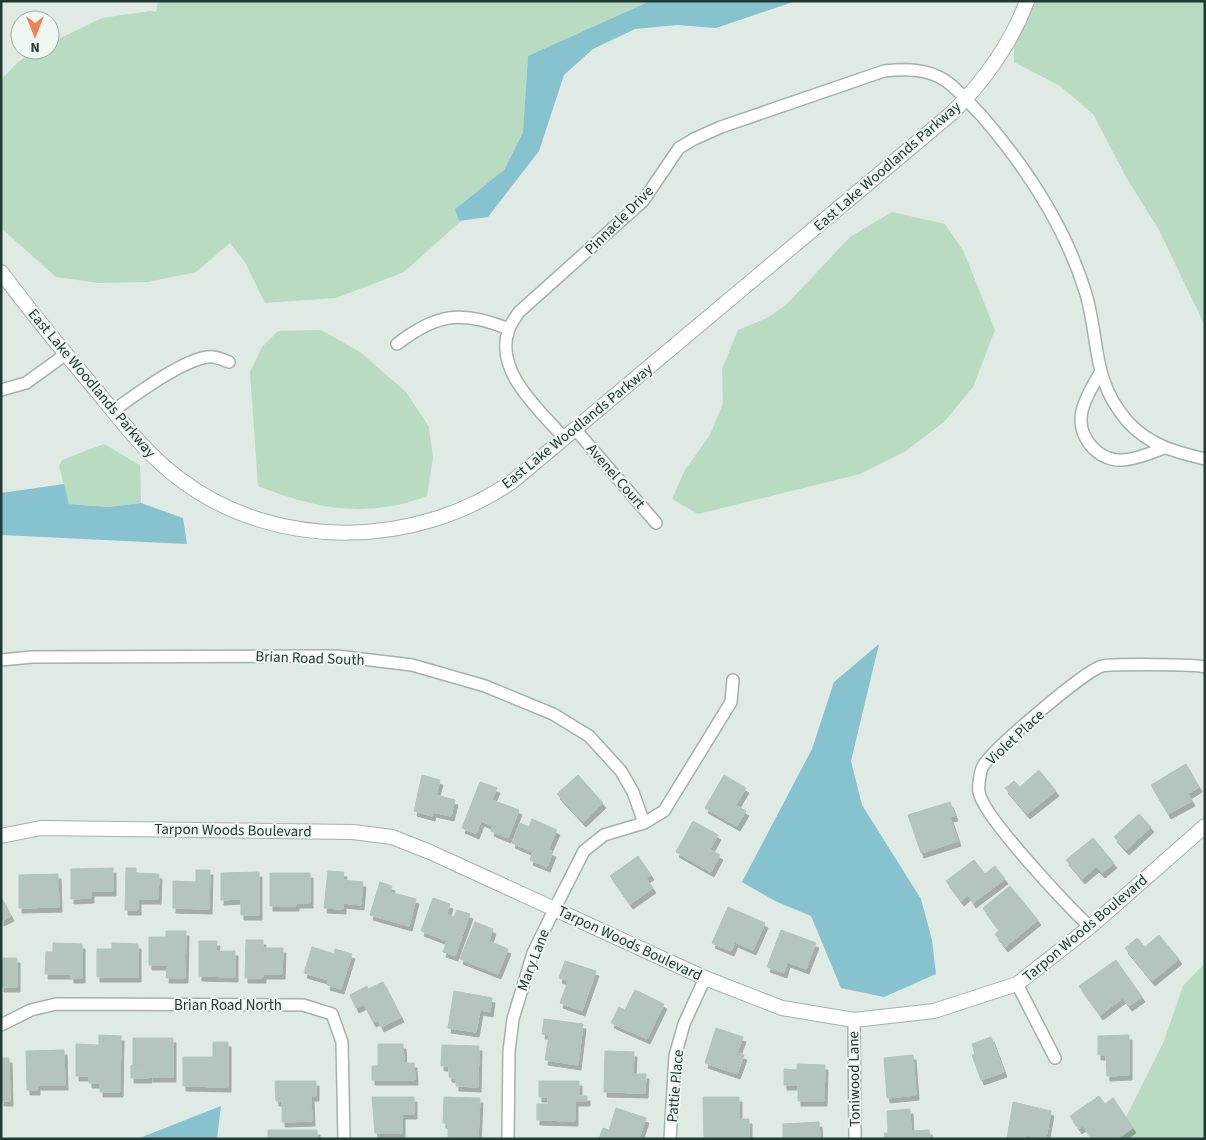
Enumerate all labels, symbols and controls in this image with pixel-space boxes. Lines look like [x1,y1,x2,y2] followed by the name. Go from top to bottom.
[10,10,60,60] north arrow
[30,37,40,57] text: N
[809,97,965,236] street label: East Lake Woodlands Parkway
[580,181,659,260] street label: Pinnacle Drive
[23,304,160,462] street label: East Lake Woodlands Parkway
[497,359,657,494] street label: East Lake Woodlands Parkway
[581,439,650,513] street label: Avenel Court
[255,646,365,671] street label: Brian Road South
[982,705,1049,770] street label: Violet Place
[154,819,312,842] street label: Tarpon Woods Boulevard
[1018,870,1152,987] street label: Tarpon Woods Boulevard
[554,901,705,986] street label: Tarpon Woods Boulevard
[512,926,555,994] street label: Mary Lane
[174,995,282,1016] street label: Brian Road North
[843,1031,866,1127] street label: Toniwood Lane
[662,1049,689,1123] street label: Pattie Place

